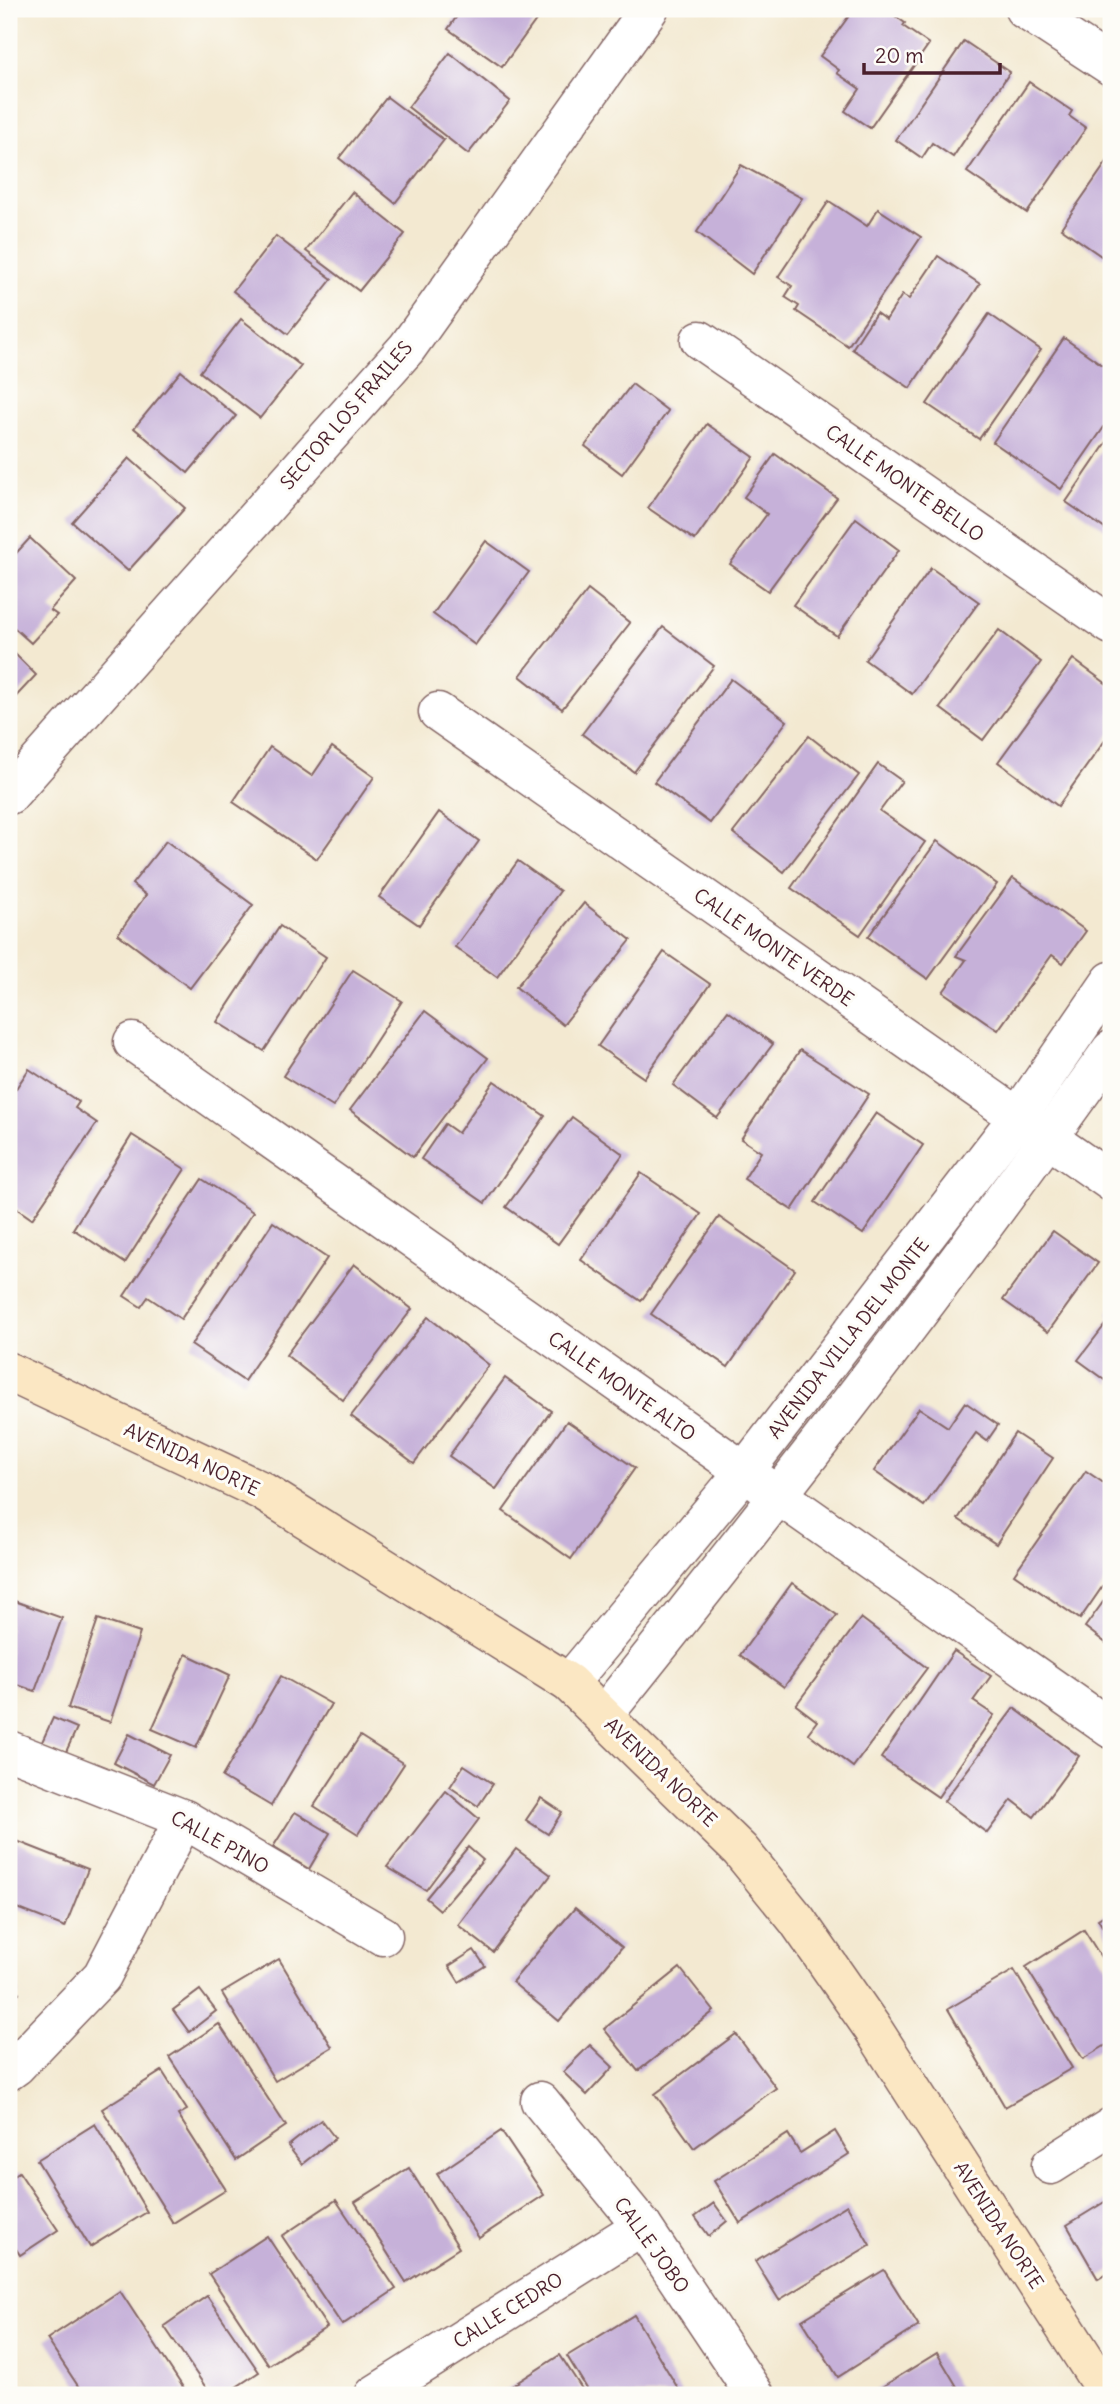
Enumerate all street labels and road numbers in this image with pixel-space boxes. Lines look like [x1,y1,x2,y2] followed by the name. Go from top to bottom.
[275,336,417,494] street label: SECTOR LOS FRAILES
[821,419,989,547] street label: CALLE MONTE BELLO
[689,883,859,1011] street label: CALLE MONTE VERDE
[762,1233,934,1443] street label: AVENIDA VILLA DEL MONTE
[544,1326,700,1446] street label: CALLE MONTE ALTO
[120,1417,264,1501] street label: AVENIDA NORTE
[600,1712,722,1832] street label: AVENIDA NORTE
[167,1805,273,1879] street label: CALLE PINO
[949,2157,1049,2293] street label: AVENIDA NORTE
[609,2192,695,2298] street label: CALLE JOBO
[449,2267,567,2353] street label: CALLE CEDRO

